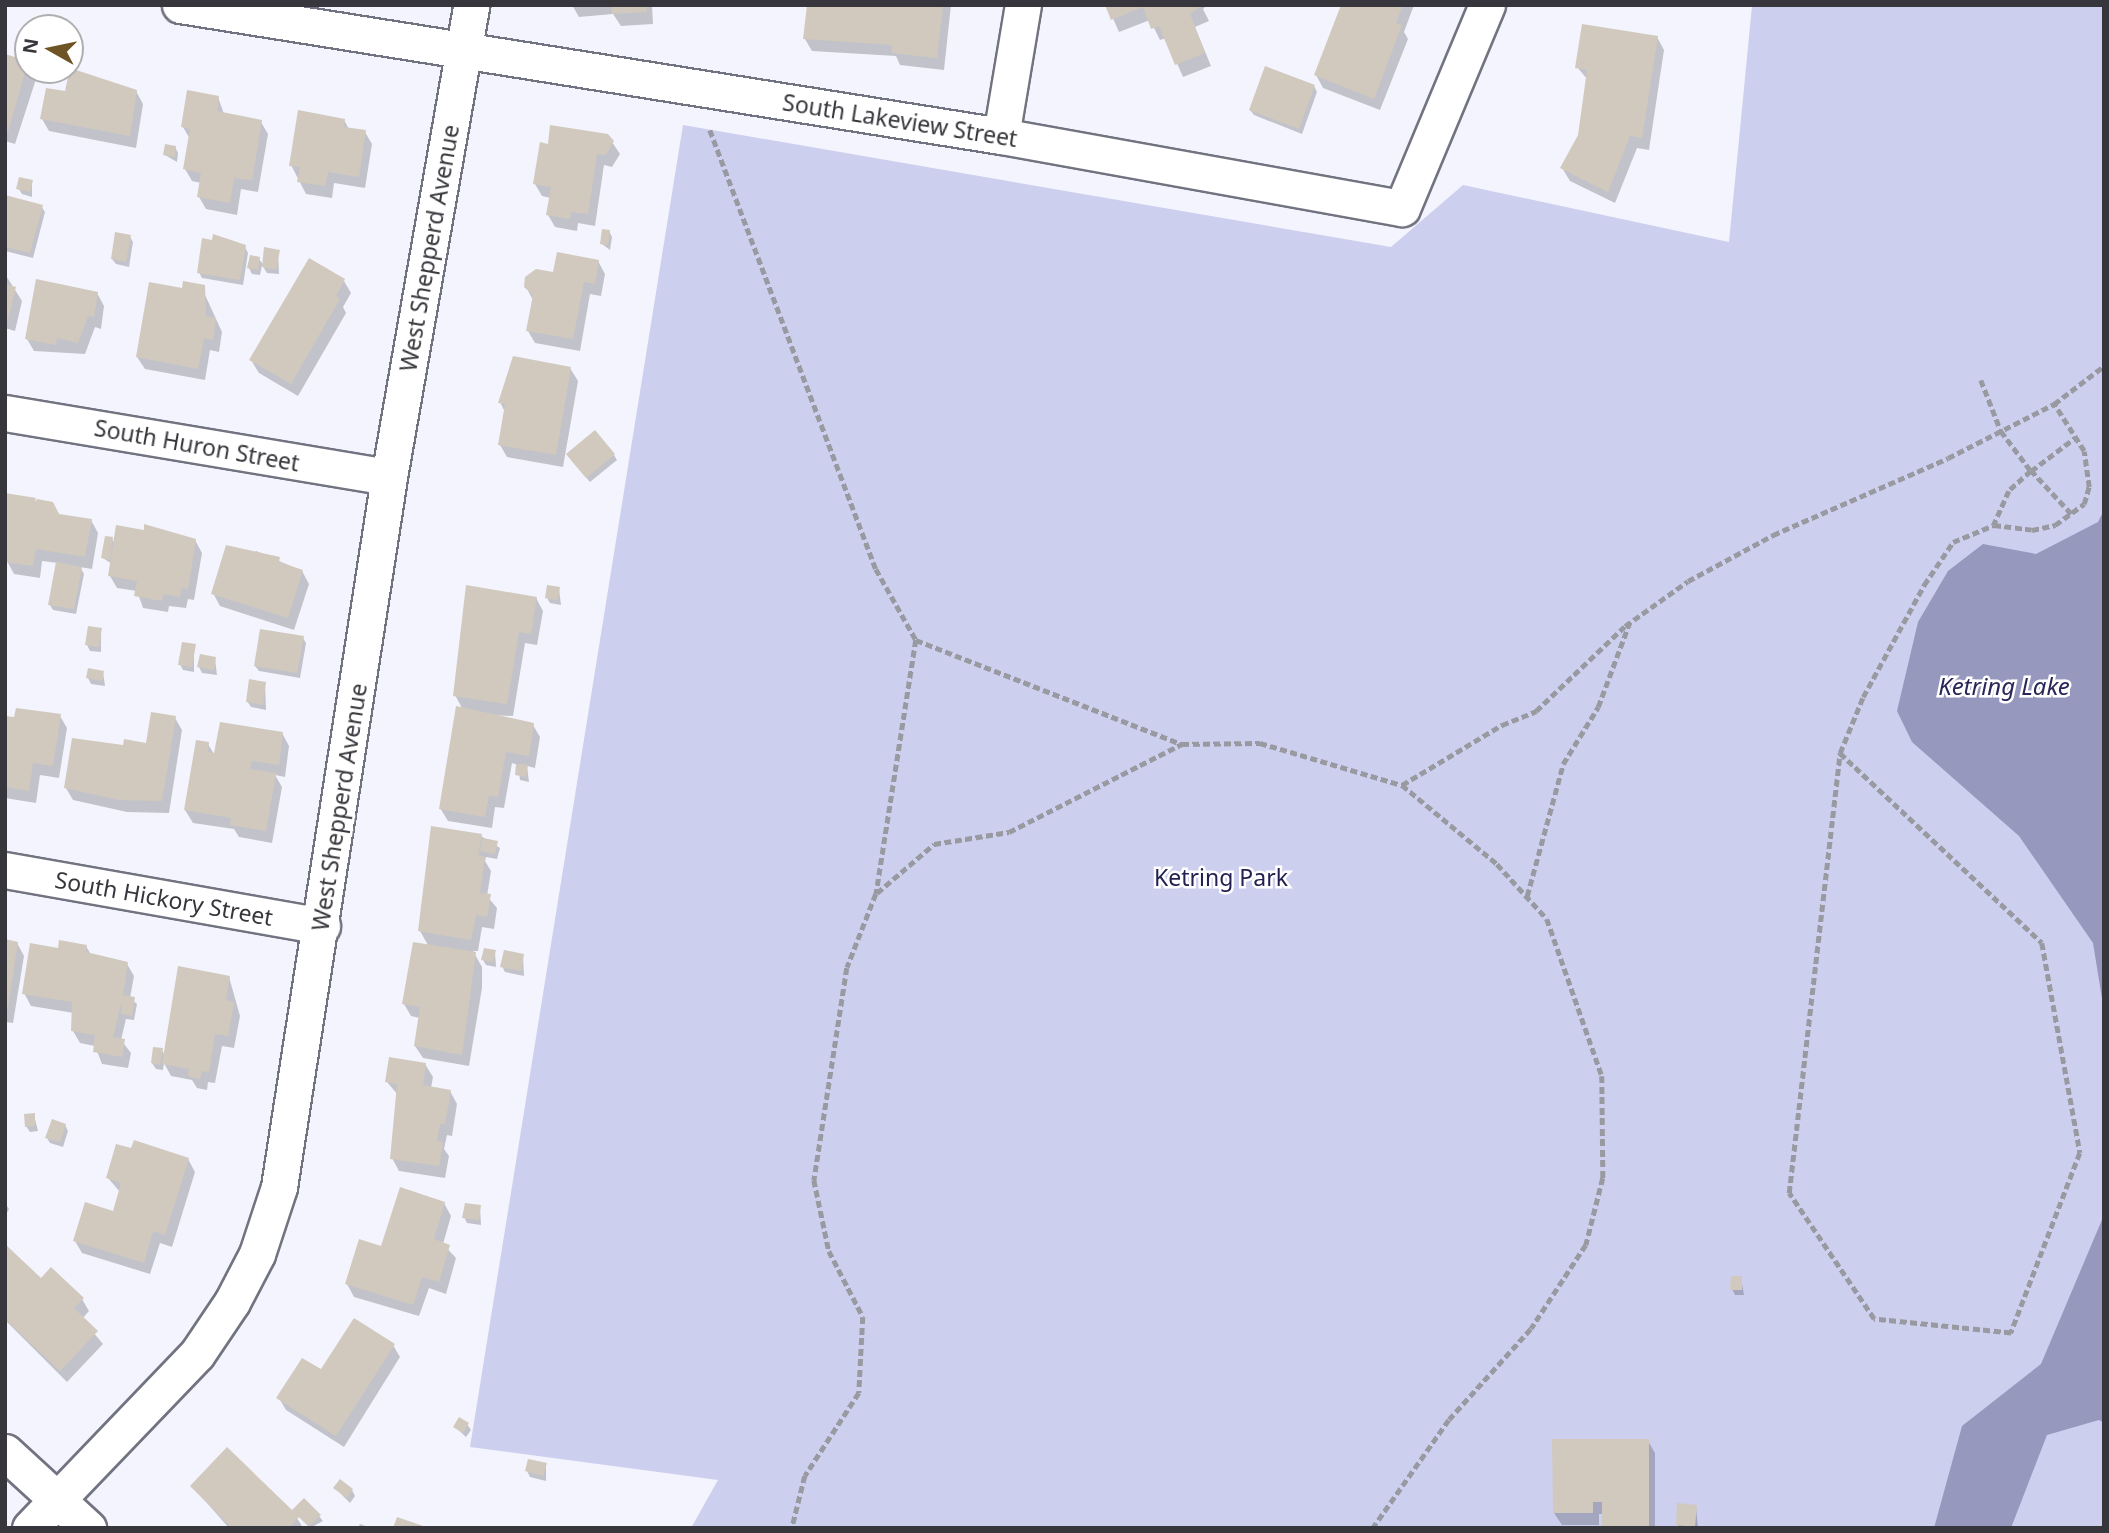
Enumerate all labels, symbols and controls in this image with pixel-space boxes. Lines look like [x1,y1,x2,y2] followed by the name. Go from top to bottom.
[14,14,84,84] north arrow
[16,36,44,56] text: N
[781,88,1019,152] street label: South Lakeview Street
[394,122,464,374] street label: West Shepperd Avenue
[92,413,302,477] street label: South Huron Street
[1938,672,2070,700] water label: Ketring Lake
[306,681,372,933] street label: West Shepperd Avenue
[1154,863,1288,891] park label: Ketring Park
[53,865,275,931] street label: South Hickory Street

